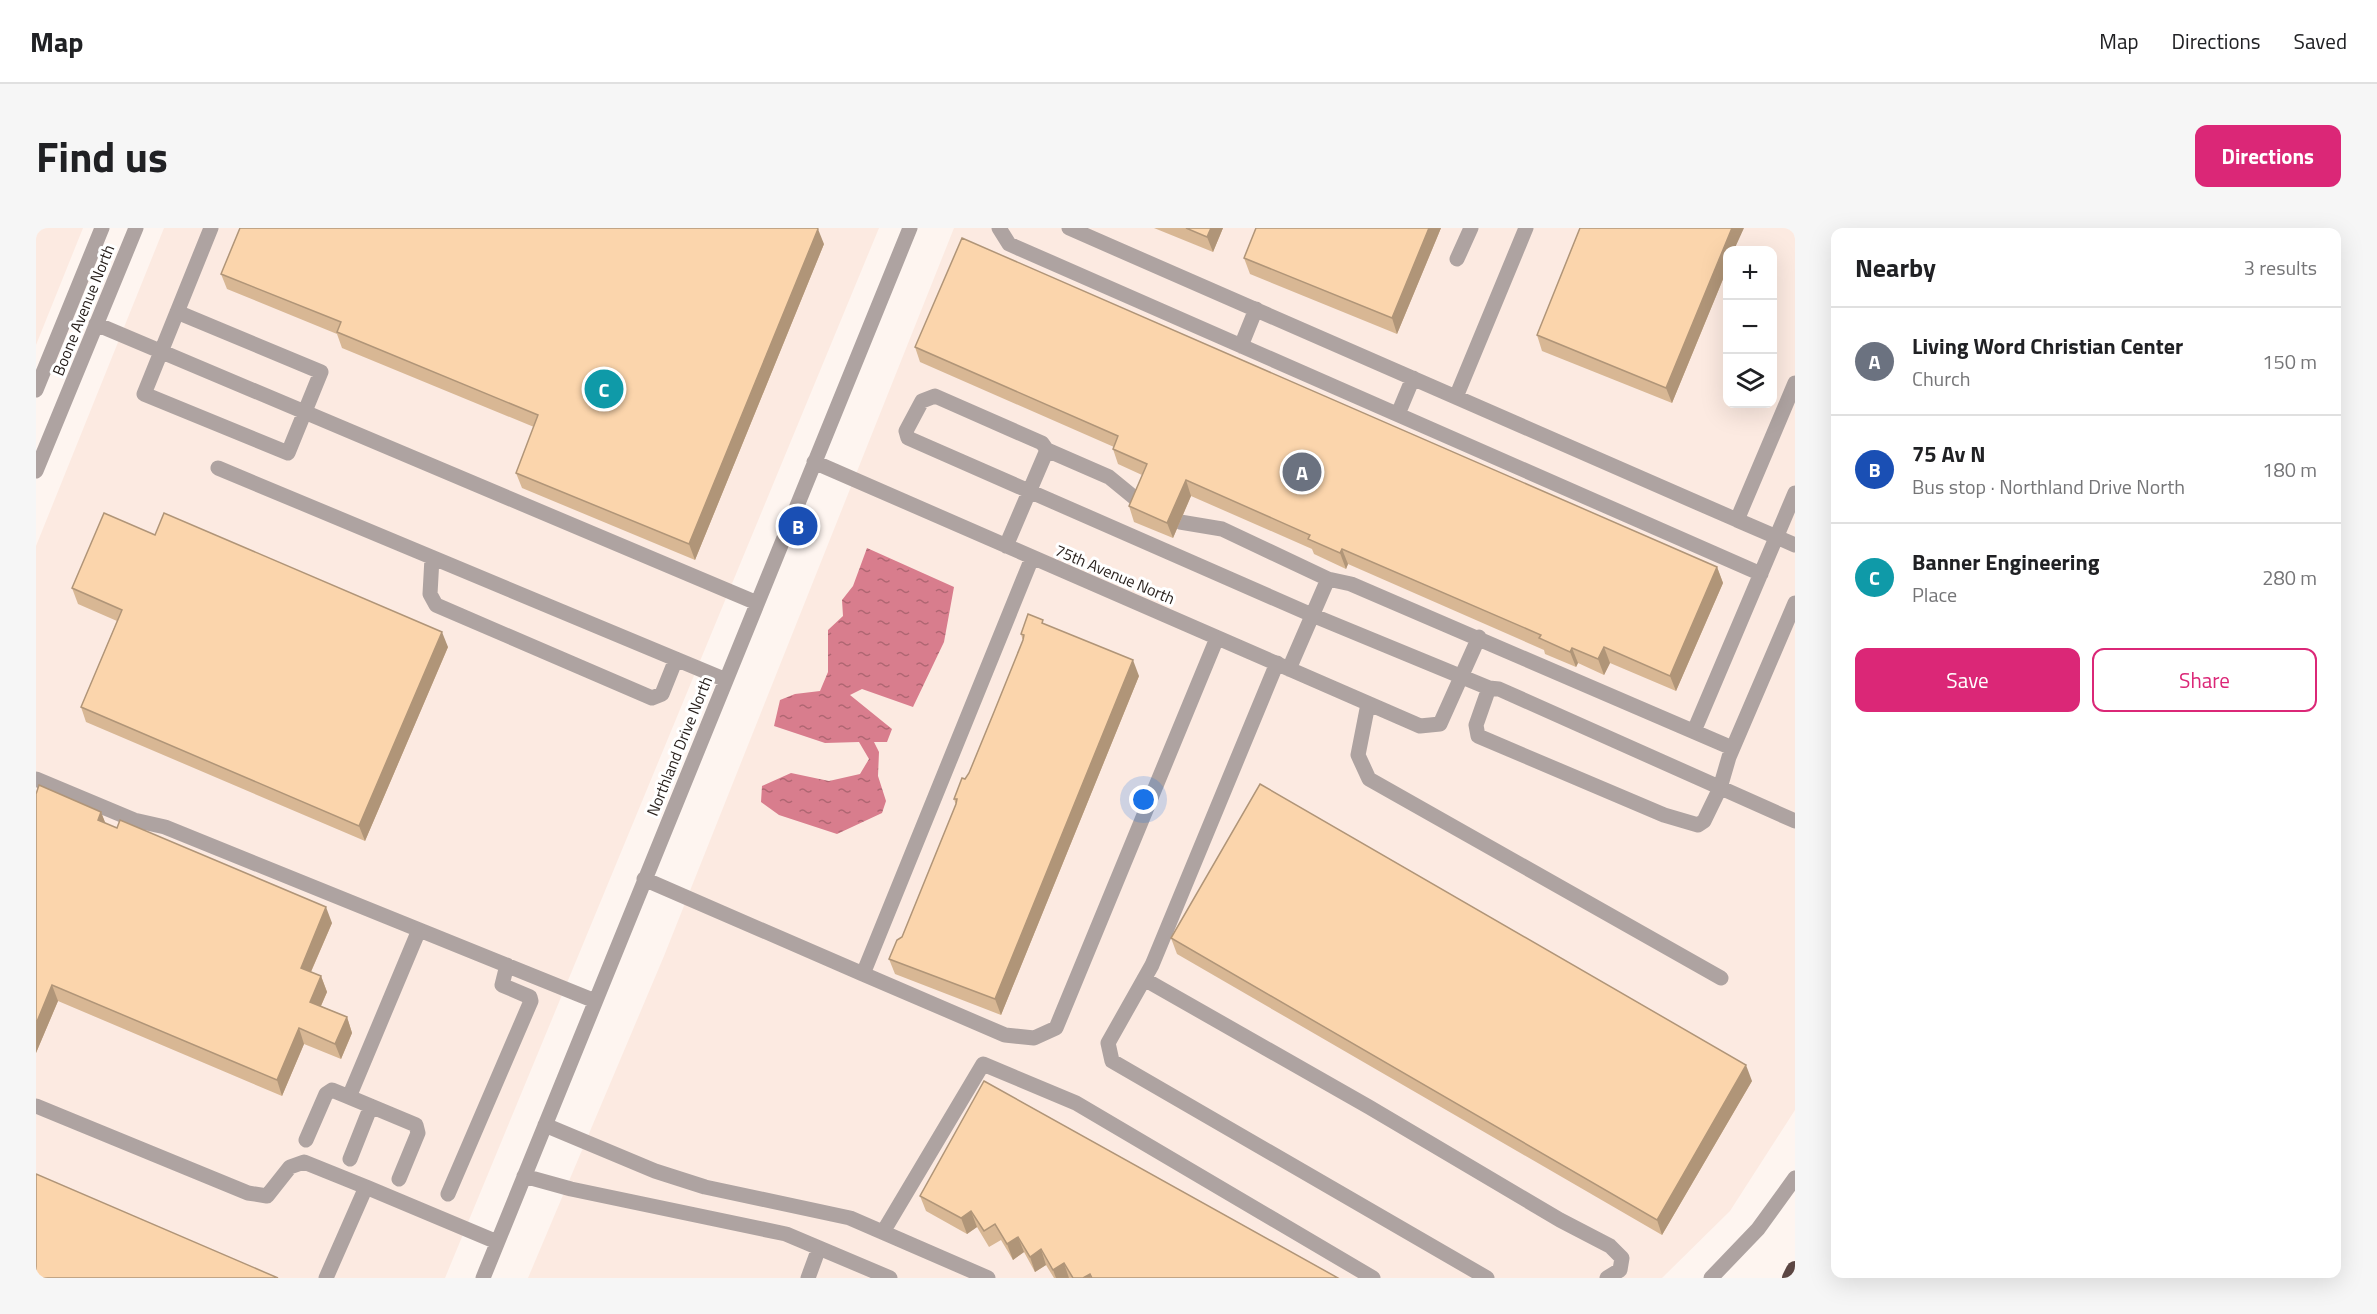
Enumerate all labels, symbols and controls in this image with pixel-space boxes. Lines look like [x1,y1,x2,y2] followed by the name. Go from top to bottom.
[30,20,84,63] text: Map
[2099,25,2139,57] text: Map
[2172,25,2261,57] text: Directions
[2294,25,2347,57] text: Saved
[36,124,168,188] text: Find us
[2195,125,2341,187] button: Directions
[46,241,120,379] street label: Boone Avenue North
[1723,246,1777,408] map controls
[1723,246,1777,300] button: +
[1855,248,1936,287] text: Nearby
[2244,252,2317,283] text: 3 results
[1723,300,1777,354] button: −
[1912,329,2183,363] text: Living Word Christian Center
[1868,346,1881,377] text: A
[2262,346,2317,377] text: 150 m
[1723,354,1777,408] button: layers
[1912,363,1970,394] text: Church
[584,366,624,412] pin: C
[1912,437,1985,471] text: 75 Av N
[1282,450,1322,494] pin: A
[1868,454,1881,485] text: B
[2262,454,2317,485] text: 180 m
[1912,471,2185,502] text: Bus stop · Northland Drive North
[778,504,818,548] pin: B
[1051,538,1179,610] street label: 75th Avenue North
[1912,545,2099,579] text: Banner Engineering
[1869,562,1880,593] text: C
[2262,562,2317,593] text: 280 m
[1912,579,1957,610] text: Place
[1855,648,2080,712] button: Save
[2092,648,2317,712] button: Share
[640,673,718,819] street label: Northland Drive North
[1129,785,1158,814] your location

